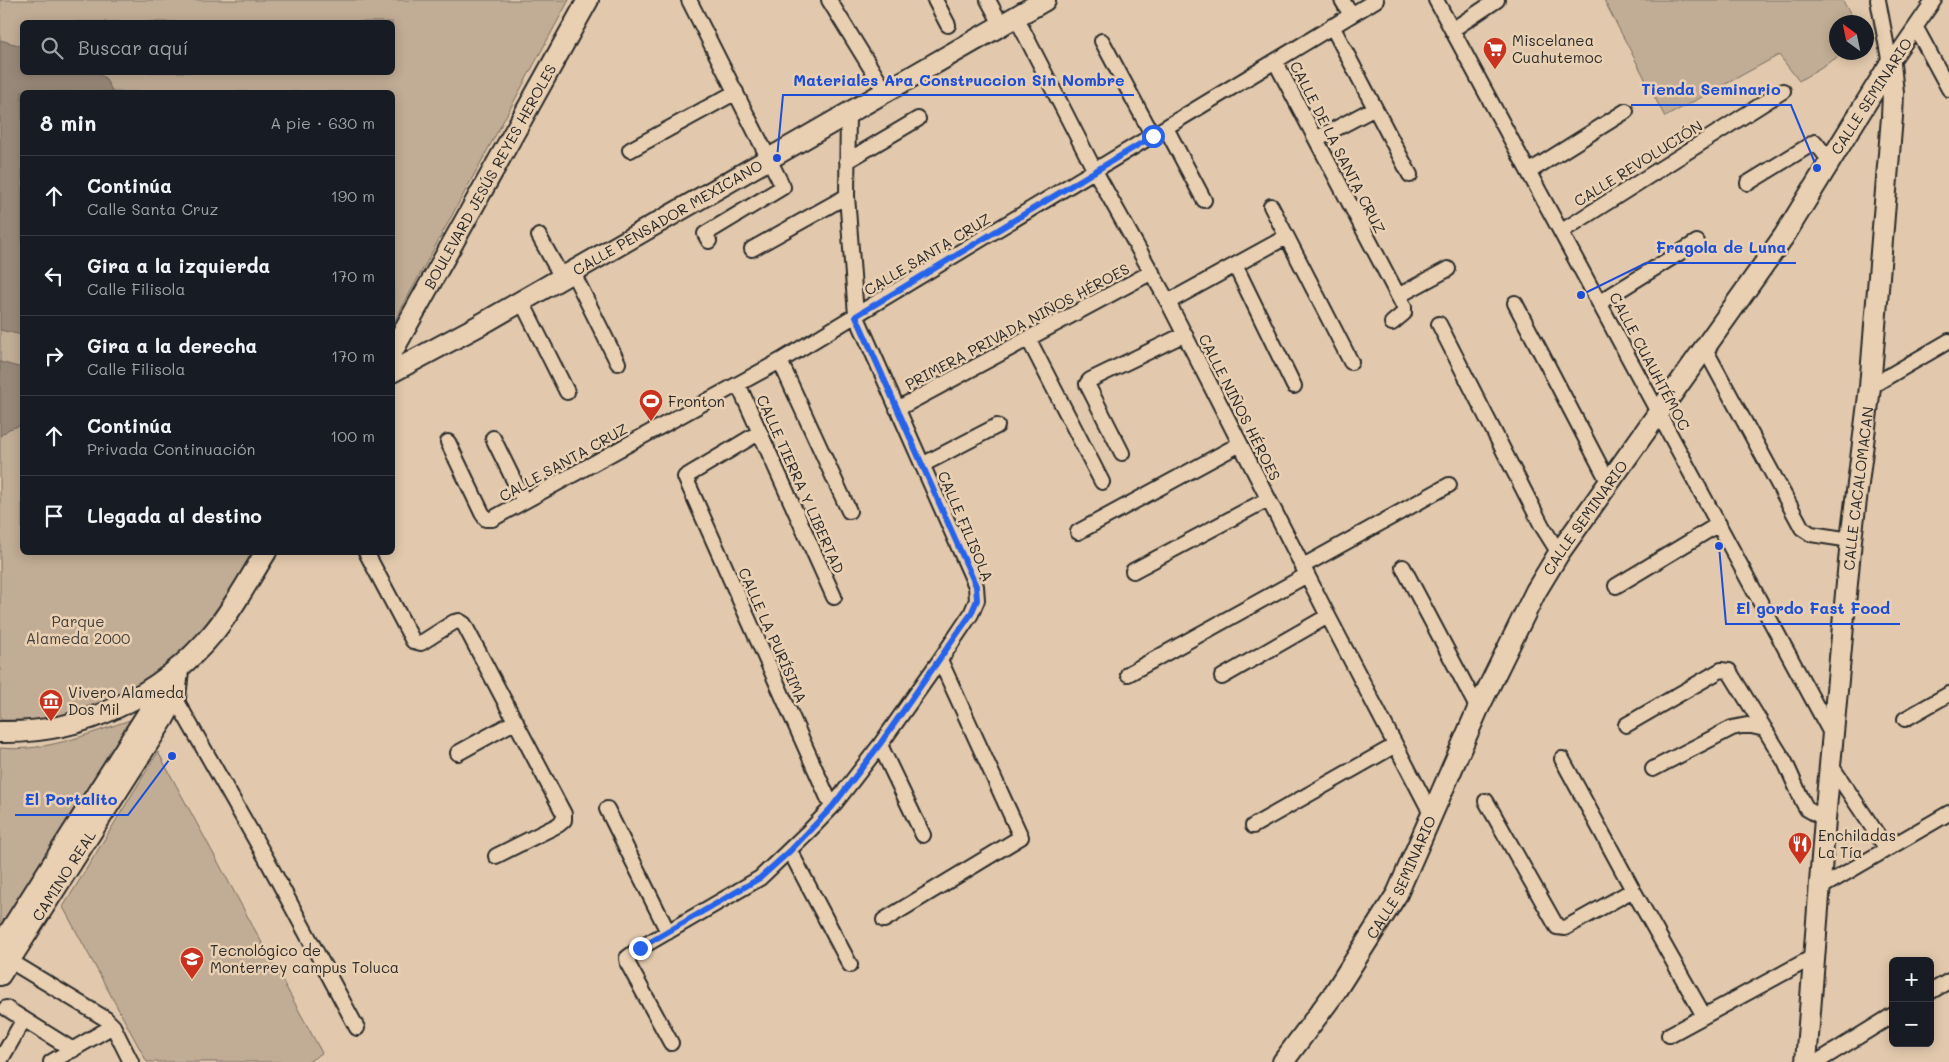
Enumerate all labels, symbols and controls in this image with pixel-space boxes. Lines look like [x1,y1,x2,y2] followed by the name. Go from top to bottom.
[1829,15,1874,60] north arrow
[20,20,395,75] search box
[1512,30,1603,67] place label: Miscelanea Cuahutemoc
[38,34,66,62] icon: search
[1826,34,1916,158] street label: CALLE SEMINARIO
[78,35,188,60] text: Buscar aquí
[1482,36,1508,70] supermarket icon: Miscelanea Cuahutemoc
[1286,57,1390,237] street label: CALLE DE LA SANTA CRUZ
[419,60,560,292] street label: BOULEVARD JESÚS REYES HEROLES
[783,64,1134,95] callout: Materiales Ara Construccion Sin Nombre
[793,69,1125,90] text: Materiales Ara Construccion Sin Nombre
[1631,74,1791,105] callout: Tienda Seminario
[1641,78,1781,99] text: Tienda Seminario
[40,109,96,136] text: 8 min
[270,112,375,133] text: A pie · 630 m
[1570,115,1706,211] street label: CALLE REVOLUCIÓN
[1142,125,1165,148] route start
[569,155,766,280] street label: CALLE PENSADOR MEXICANO
[87,173,172,198] text: Continúa
[40,182,68,210] icon: ahead
[331,185,375,206] text: 190 m
[87,198,219,219] text: Calle Santa Cruz
[860,208,994,300] street label: CALLE SANTA CRUZ
[1646,232,1796,263] callout: Fragola de Luna
[1656,236,1786,257] text: Fragola de Luna
[87,253,270,278] text: Gira a la izquierda
[902,258,1132,394] street label: PRIMERA PRIVADA NIÑOS HÉROES
[40,262,68,290] icon: left
[331,265,375,286] text: 170 m
[87,278,185,299] text: Calle Filisola
[1605,289,1695,434] street label: CALLE CUAUHTÉMOC
[1194,330,1286,484] street label: CALLE NIÑOS HÉROES
[87,333,257,358] text: Gira a la derecha
[40,342,68,370] icon: right
[331,345,375,366] text: 170 m
[87,358,185,379] text: Calle Filisola
[638,388,664,422] sports icon: Fronton
[668,391,725,411] place label: Fronton
[752,391,850,577] street label: CALLE TIERRA Y LIBERTAD
[1838,405,1878,571] street label: CALLE CACALOMACAN
[87,413,172,438] text: Continúa
[495,418,631,506] street label: CALLE SANTA CRUZ
[40,422,68,450] icon: ahead
[330,425,375,446] text: 100 m
[87,438,255,459] text: Privada Continuación
[1538,456,1632,579] street label: CALLE SEMINARIO
[934,468,998,584] street label: CALLE FILISOLA
[40,502,68,530] icon: arrive
[87,503,262,528] text: Llegada al destino
[734,564,812,706] street label: CALLE LA PURÍSIMA
[1726,593,1900,624] callout: El gordo Fast Food
[1736,597,1890,618] text: El gordo Fast Food
[26,611,130,648] park label: Parque Alameda 2000
[68,682,184,719] place label: Vivero Alameda Dos Mil
[38,688,64,722] museum icon: Vivero Alameda Dos Mil
[15,784,128,815] callout: El Portalito
[25,788,118,809] text: El Portalito
[1361,812,1440,942] street label: CALLE SEMINARIO
[1818,825,1896,862] place label: Enchiladas La Tía
[27,826,100,925] street label: CAMINO REAL
[1787,831,1813,865] restaurant icon: Enchiladas La Tía
[629,937,652,960] route end
[210,940,399,977] place label: Tecnológico de Monterrey campus Toluca
[179,946,205,980] school or university icon: Tecnológico de Monterrey campus Toluca
[1889,957,1934,1047] map controls
[1889,957,1934,1002] button: +
[1889,1002,1934,1047] button: −

